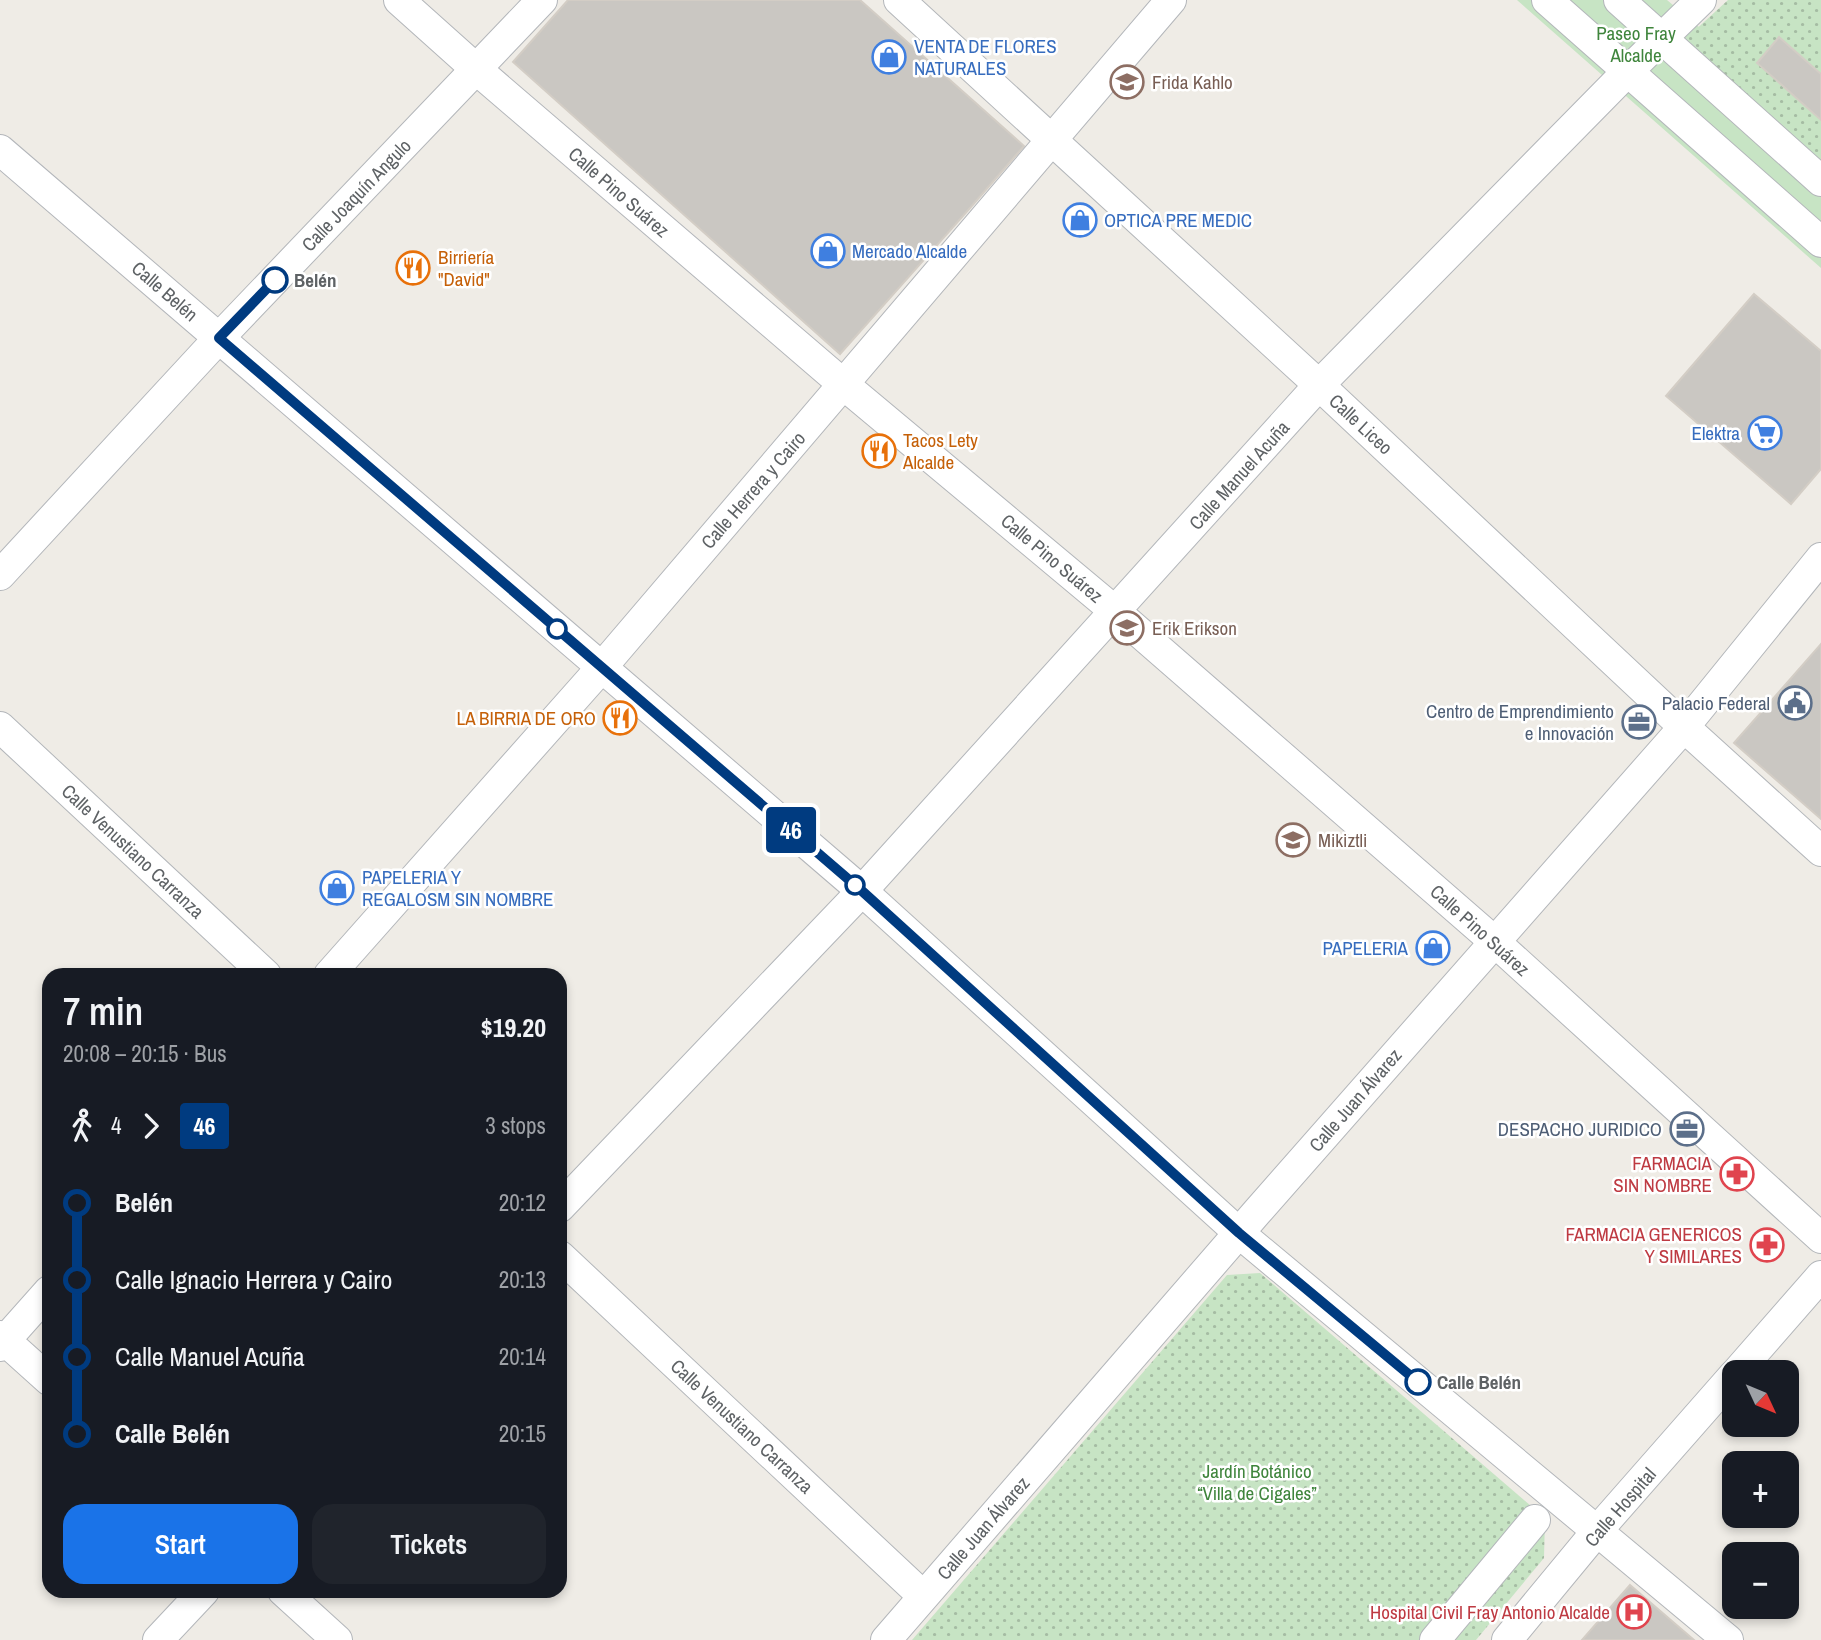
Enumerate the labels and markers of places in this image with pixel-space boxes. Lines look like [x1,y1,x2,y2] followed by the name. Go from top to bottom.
[914,33,1057,81] place label: VENTA DE FLORES NATURALES
[870,38,908,76] shop icon: VENTA DE FLORES NATURALES
[1108,63,1146,101] school or university icon: Frida Kahlo
[1152,69,1233,95] place label: Frida Kahlo
[1061,201,1099,239] shop icon: OPTICA PRE MEDIC
[1104,207,1252,233] place label: OPTICA PRE MEDIC
[809,232,847,270] shop icon: Mercado Alcalde
[852,238,967,264] place label: Mercado Alcalde
[438,244,495,292] place label: Birriería "David"
[394,249,432,287] restaurant icon: Birriería "David"
[262,267,288,293] marker: Belén
[294,267,336,293] place label: Belén
[1746,414,1784,452] supermarket icon: Elektra
[1692,420,1740,446] place label: Elektra
[902,427,978,475] place label: Tacos Lety Alcalde
[860,432,898,470] restaurant icon: Tacos Lety Alcalde
[1108,609,1146,647] school or university icon: Erik Erikson
[1152,615,1237,641] place label: Erik Erikson
[547,619,567,639] unlabelled marker
[1776,684,1814,722] public building icon: Palacio Federal
[1662,690,1770,716] place label: Palacio Federal
[1426,698,1614,746] place label: Centro de Emprendimiento e Innovación
[601,699,639,737] restaurant icon: LA BIRRIA DE ORO
[1620,703,1658,741] office icon: Centro de Emprendimiento e Innovación
[457,705,596,731] place label: LA BIRRIA DE ORO
[1274,821,1312,859] school or university icon: Mikiztli
[1318,827,1367,853] place label: Mikiztli
[362,864,553,912] place label: PAPELERIA Y REGALOSM SIN NOMBRE
[318,869,356,907] shop icon: PAPELERIA Y REGALOSM SIN NOMBRE
[845,875,865,895] unlabelled marker
[1414,929,1452,967] shop icon: PAPELERIA
[1323,935,1409,961] place label: PAPELERIA
[1668,1110,1706,1148] office icon: DESPACHO JURIDICO
[1498,1116,1662,1142] place label: DESPACHO JURIDICO
[1613,1150,1713,1198] place label: FARMACIA SIN NOMBRE
[1718,1155,1756,1193] pharmacy icon: FARMACIA SIN NOMBRE
[1565,1221,1742,1269] place label: FARMACIA GENERICOS Y SIMILARES
[1748,1226,1786,1264] pharmacy icon: FARMACIA GENERICOS Y SIMILARES
[1405,1369,1431,1395] marker: Calle Belén
[1437,1369,1521,1395] place label: Calle Belén
[1615,1593,1653,1631] hospital icon: Hospital Civil Fray Antonio Alcalde
[1370,1599,1610,1625] place label: Hospital Civil Fray Antonio Alcalde

